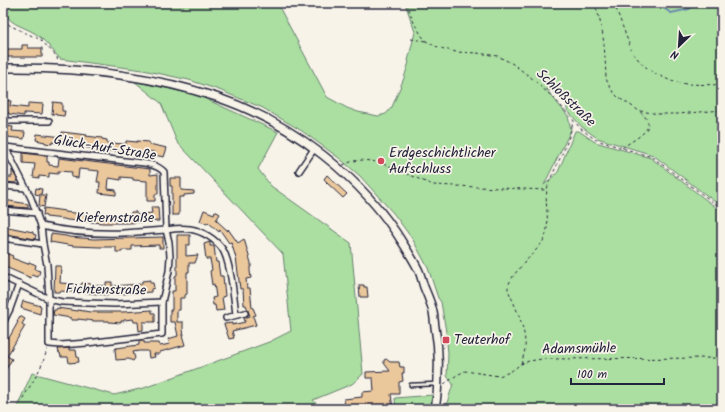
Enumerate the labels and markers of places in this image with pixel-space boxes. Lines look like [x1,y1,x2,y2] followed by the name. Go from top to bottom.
[389,142,497,180] place label: Erdgeschichtlicher Aufschluss
[376,156,386,166] marker: Erdgeschichtlicher Aufschluss
[454,329,512,351] place label: Teuterhof
[441,335,451,345] marker: Teuterhof

